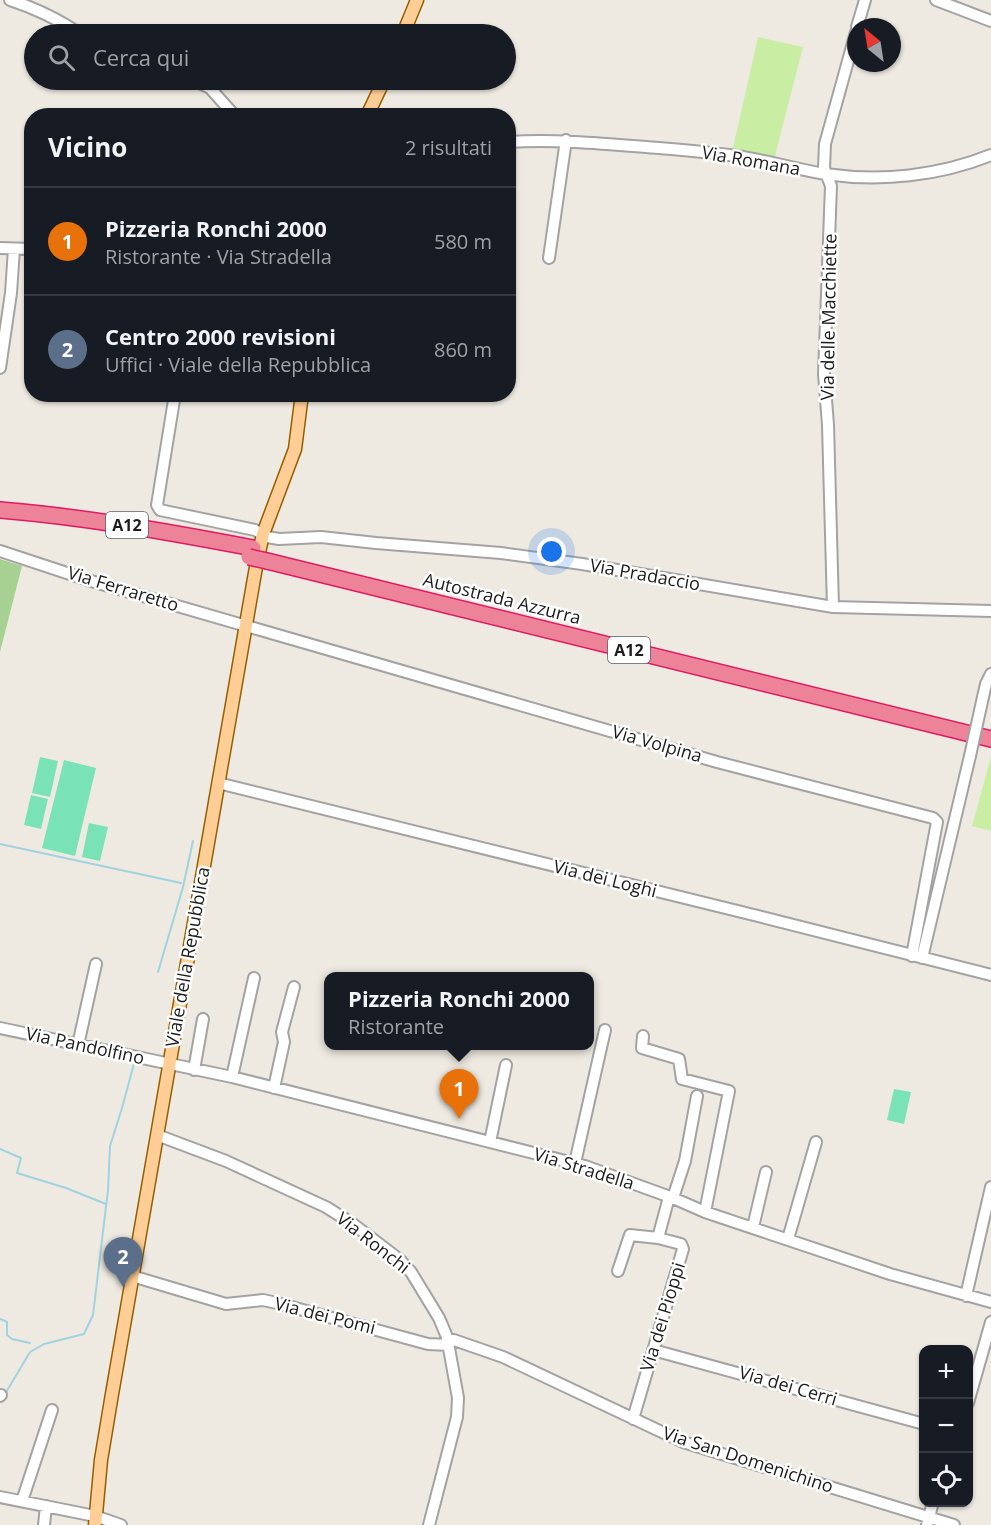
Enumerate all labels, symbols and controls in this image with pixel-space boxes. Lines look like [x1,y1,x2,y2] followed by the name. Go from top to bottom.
[847,18,901,72] north arrow
[24,24,516,90] search box
[45,41,78,74] icon: search
[93,42,189,72] text: Cerca qui
[48,129,127,165] text: Vicino
[405,134,492,161] text: 2 risultati
[700,140,802,180] street label: Via Romana
[105,213,327,243] text: Pizzeria Ronchi 2000
[62,228,73,255] text: 1
[434,228,492,255] text: 580 m
[815,233,841,401] street label: Via delle Macchiette
[105,243,332,270] text: Ristorante · Via Stradella
[105,321,336,351] text: Centro 2000 revisioni
[62,336,73,363] text: 2
[434,336,492,363] text: 860 m
[105,351,371,378] text: Uffici · Viale della Repubblica
[106,512,148,538] road number: A12
[537,537,566,566] your location
[588,552,702,596] street label: Via Pradaccio
[65,560,182,616] street label: Via Ferraretto
[421,567,584,629] street label: Autostrada Azzurra
[608,637,650,663] road number: A12
[609,719,705,767] street label: Via Volpina
[551,854,660,902] street label: Via dei Loghi
[159,865,215,1049] street label: Viale della Repubblica
[324,972,594,1050] popup
[348,983,570,1013] text: Pizzeria Ronchi 2000
[348,1013,444,1040] text: Ristorante
[24,1021,147,1069] street label: Via Pandolfino
[440,1070,478,1119] pin: 1
[531,1141,637,1195] street label: Via Stradella
[332,1206,415,1278] street label: Via Ronchi
[104,1238,142,1287] pin: 2
[634,1259,690,1374] street label: Via dei Pioppi
[272,1291,378,1339] street label: Via dei Pomi
[919,1345,973,1507] map controls
[919,1345,973,1399] button: +
[736,1360,840,1410] street label: Via dei Cerri
[919,1399,973,1453] button: −
[660,1420,837,1498] street label: Via San Domenichino
[919,1453,973,1507] button: locate

